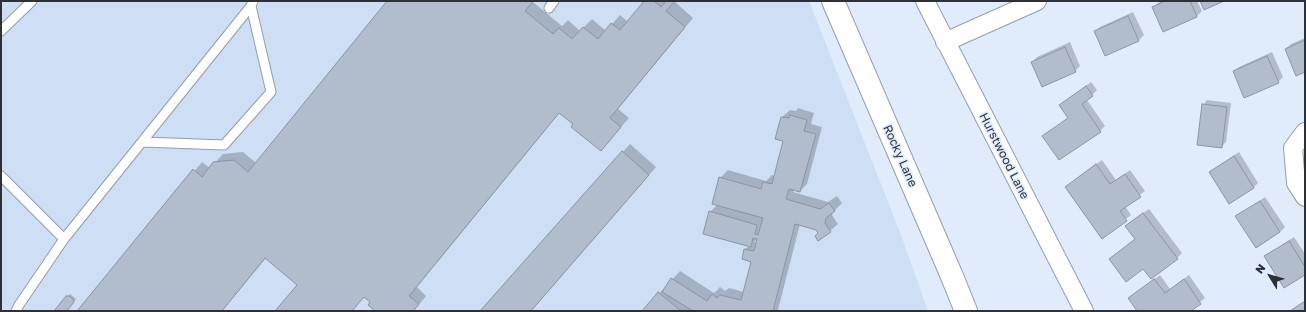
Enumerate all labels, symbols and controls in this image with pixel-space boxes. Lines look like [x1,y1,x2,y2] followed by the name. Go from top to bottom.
[976,110,1032,202] street label: Hurstwood Lane
[880,123,920,189] street label: Rocky Lane
[1250,256,1290,296] north arrow
[1252,261,1268,276] text: N

